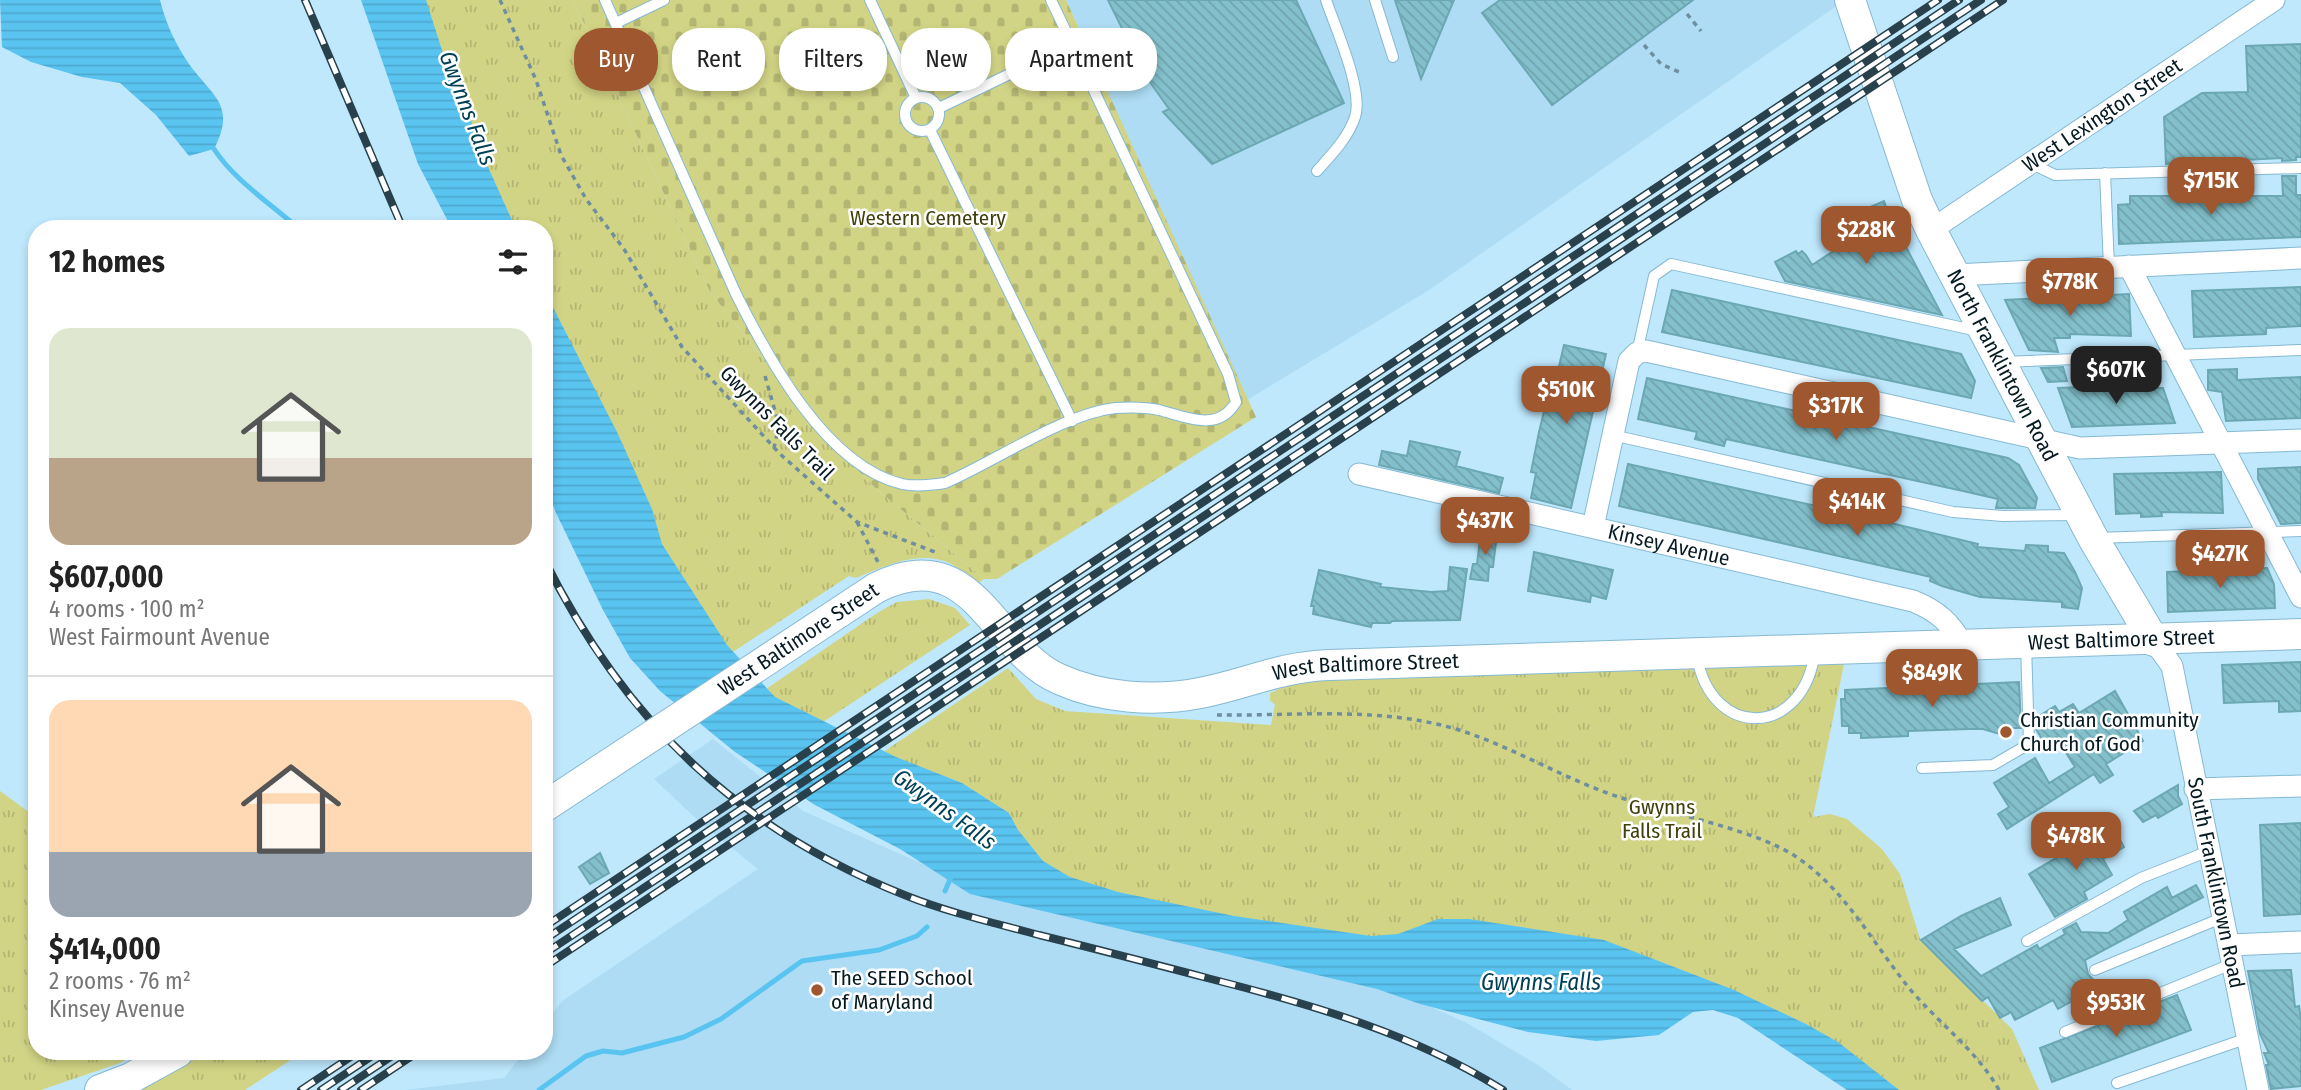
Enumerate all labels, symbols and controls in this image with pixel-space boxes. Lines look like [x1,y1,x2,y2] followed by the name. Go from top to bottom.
[574,28,658,91] chip: Buy
[672,28,765,91] chip: Rent
[779,28,887,91] chip: Filters
[901,28,991,91] chip: New
[1005,28,1157,91] chip: Apartment
[433,47,503,169] water label: Gwynns Falls
[2017,52,2187,178] street label: West Lexington Street
[2162,158,2260,217] pin: $715K
[2183,166,2239,194] text: $715K
[850,205,1007,231] park label: Western Cemetery
[1817,206,1915,266] pin: $228K
[1837,215,1895,243] text: $228K
[494,243,532,281] icon: filters
[49,244,165,280] text: 12 homes
[2021,258,2119,318] pin: $778K
[1941,265,2063,466] street label: North Franklintown Road
[2042,267,2098,295] text: $778K
[2067,346,2165,406] pin: $607K
[2087,355,2145,383] text: $607K
[714,360,840,486] street label: Gwynns Falls Trail
[1517,366,1615,426] pin: $510K
[228,374,354,500] icon: home
[1537,375,1595,403] text: $510K
[1787,382,1885,442] pin: $317K
[1809,391,1863,419] text: $317K
[1808,478,1906,538] pin: $414K
[1829,487,1885,515] text: $414K
[1436,498,1534,557] pin: $437K
[1457,506,1513,534] text: $437K
[1606,519,1732,572] street label: Kinsey Avenue
[2171,530,2269,590] pin: $427K
[2192,539,2248,567] text: $427K
[49,559,164,595] text: $607,000
[713,577,884,701] street label: West Baltimore Street
[49,595,205,623] text: 4 rooms · 100 m²
[49,623,270,651] text: West Fairmount Avenue
[2027,624,2215,656] street label: West Baltimore Street
[1270,648,1460,686] street label: West Baltimore Street
[1883,650,1981,709] pin: $849K
[1902,658,1962,686] text: $849K
[2020,707,2199,757] place label: Christian Community Church of God
[1998,724,2014,740] marker: Christian Community Church of God
[228,746,354,872] icon: home
[888,762,1002,856] water label: Gwynns Falls
[2182,775,2250,990] street label: South Franklintown Road
[1622,794,1702,844] park label: Gwynns Falls Trail
[2027,812,2125,872] pin: $478K
[2047,821,2105,849] text: $478K
[49,931,161,967] text: $414,000
[831,965,973,1015] place label: The SEED School of Maryland
[49,967,191,995] text: 2 rooms · 76 m²
[1481,968,1601,996] water label: Gwynns Falls
[2067,979,2165,1039] pin: $953K
[809,982,825,998] marker: The SEED School of Maryland
[2087,988,2145,1016] text: $953K
[49,995,185,1023] text: Kinsey Avenue

